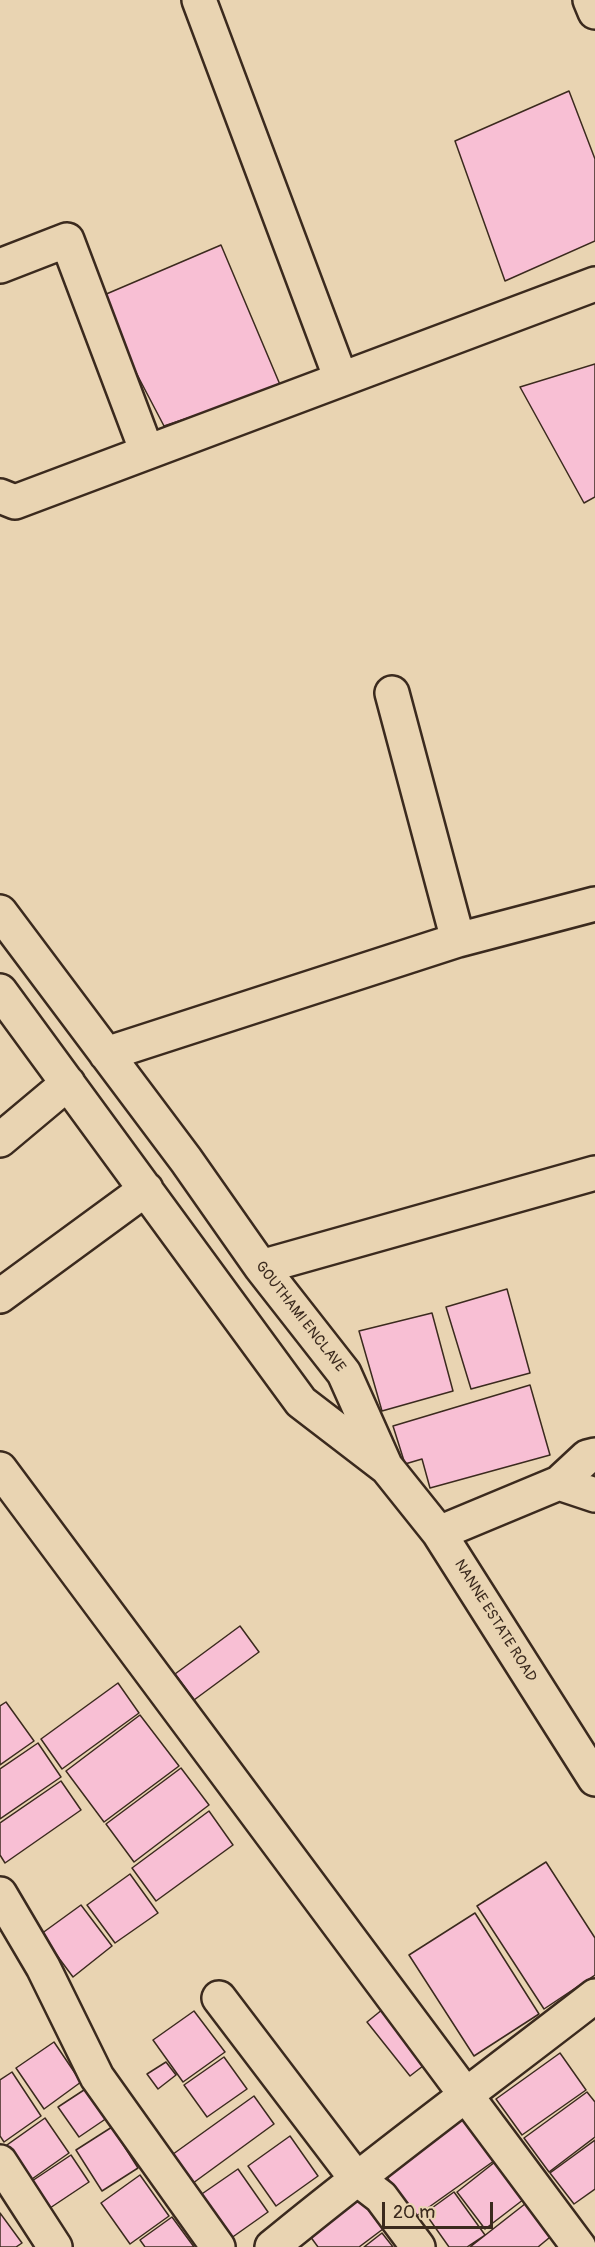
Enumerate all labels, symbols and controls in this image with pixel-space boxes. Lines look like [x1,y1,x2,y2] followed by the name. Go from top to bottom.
[251,1258,349,1376] street label: GOUTHAMI ENCLAVE
[450,1556,540,1686] street label: NANNE ESTATE ROAD
[385,2190,496,2228] scale bar
[393,2201,435,2224] text: 20 m

